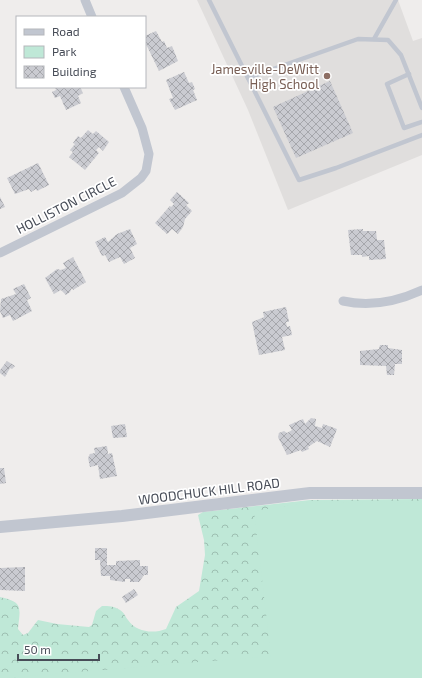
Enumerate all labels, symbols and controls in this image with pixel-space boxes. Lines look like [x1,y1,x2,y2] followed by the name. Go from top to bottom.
[16,16,146,88] legend
[52,24,80,38] text: Road
[52,44,77,58] text: Park
[211,61,319,92] place label: Jamesville-DeWitt High School
[52,64,97,78] text: Building
[322,71,332,81] marker: Jamesville-DeWitt High School
[13,173,119,237] street label: HOLLISTON CIRCLE
[137,474,281,508] street label: WOODCHUCK HILL ROAD
[18,636,99,662] scale bar
[24,642,51,656] text: 50 m

